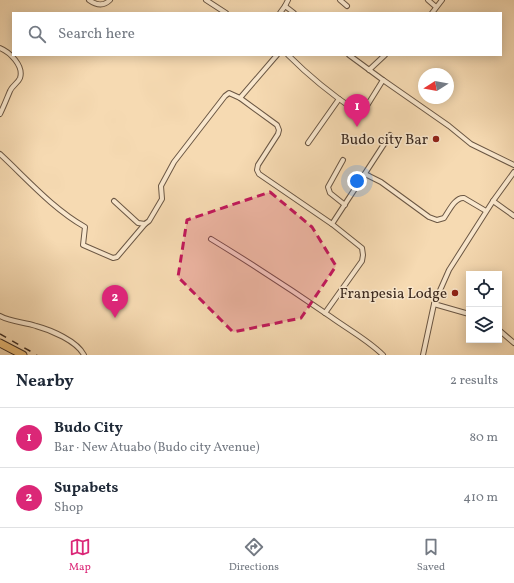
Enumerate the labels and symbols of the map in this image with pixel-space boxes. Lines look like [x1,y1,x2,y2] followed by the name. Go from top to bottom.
[418,68,454,104] north arrow
[344,94,370,127] pin: 1
[341,130,428,151] place label: Budo city Bar
[431,134,441,144] marker: Budo city Bar
[347,171,367,191] your location
[340,284,447,305] place label: Franpesia Lodge
[102,285,128,318] pin: 2
[450,288,460,298] marker: Franpesia Lodge

